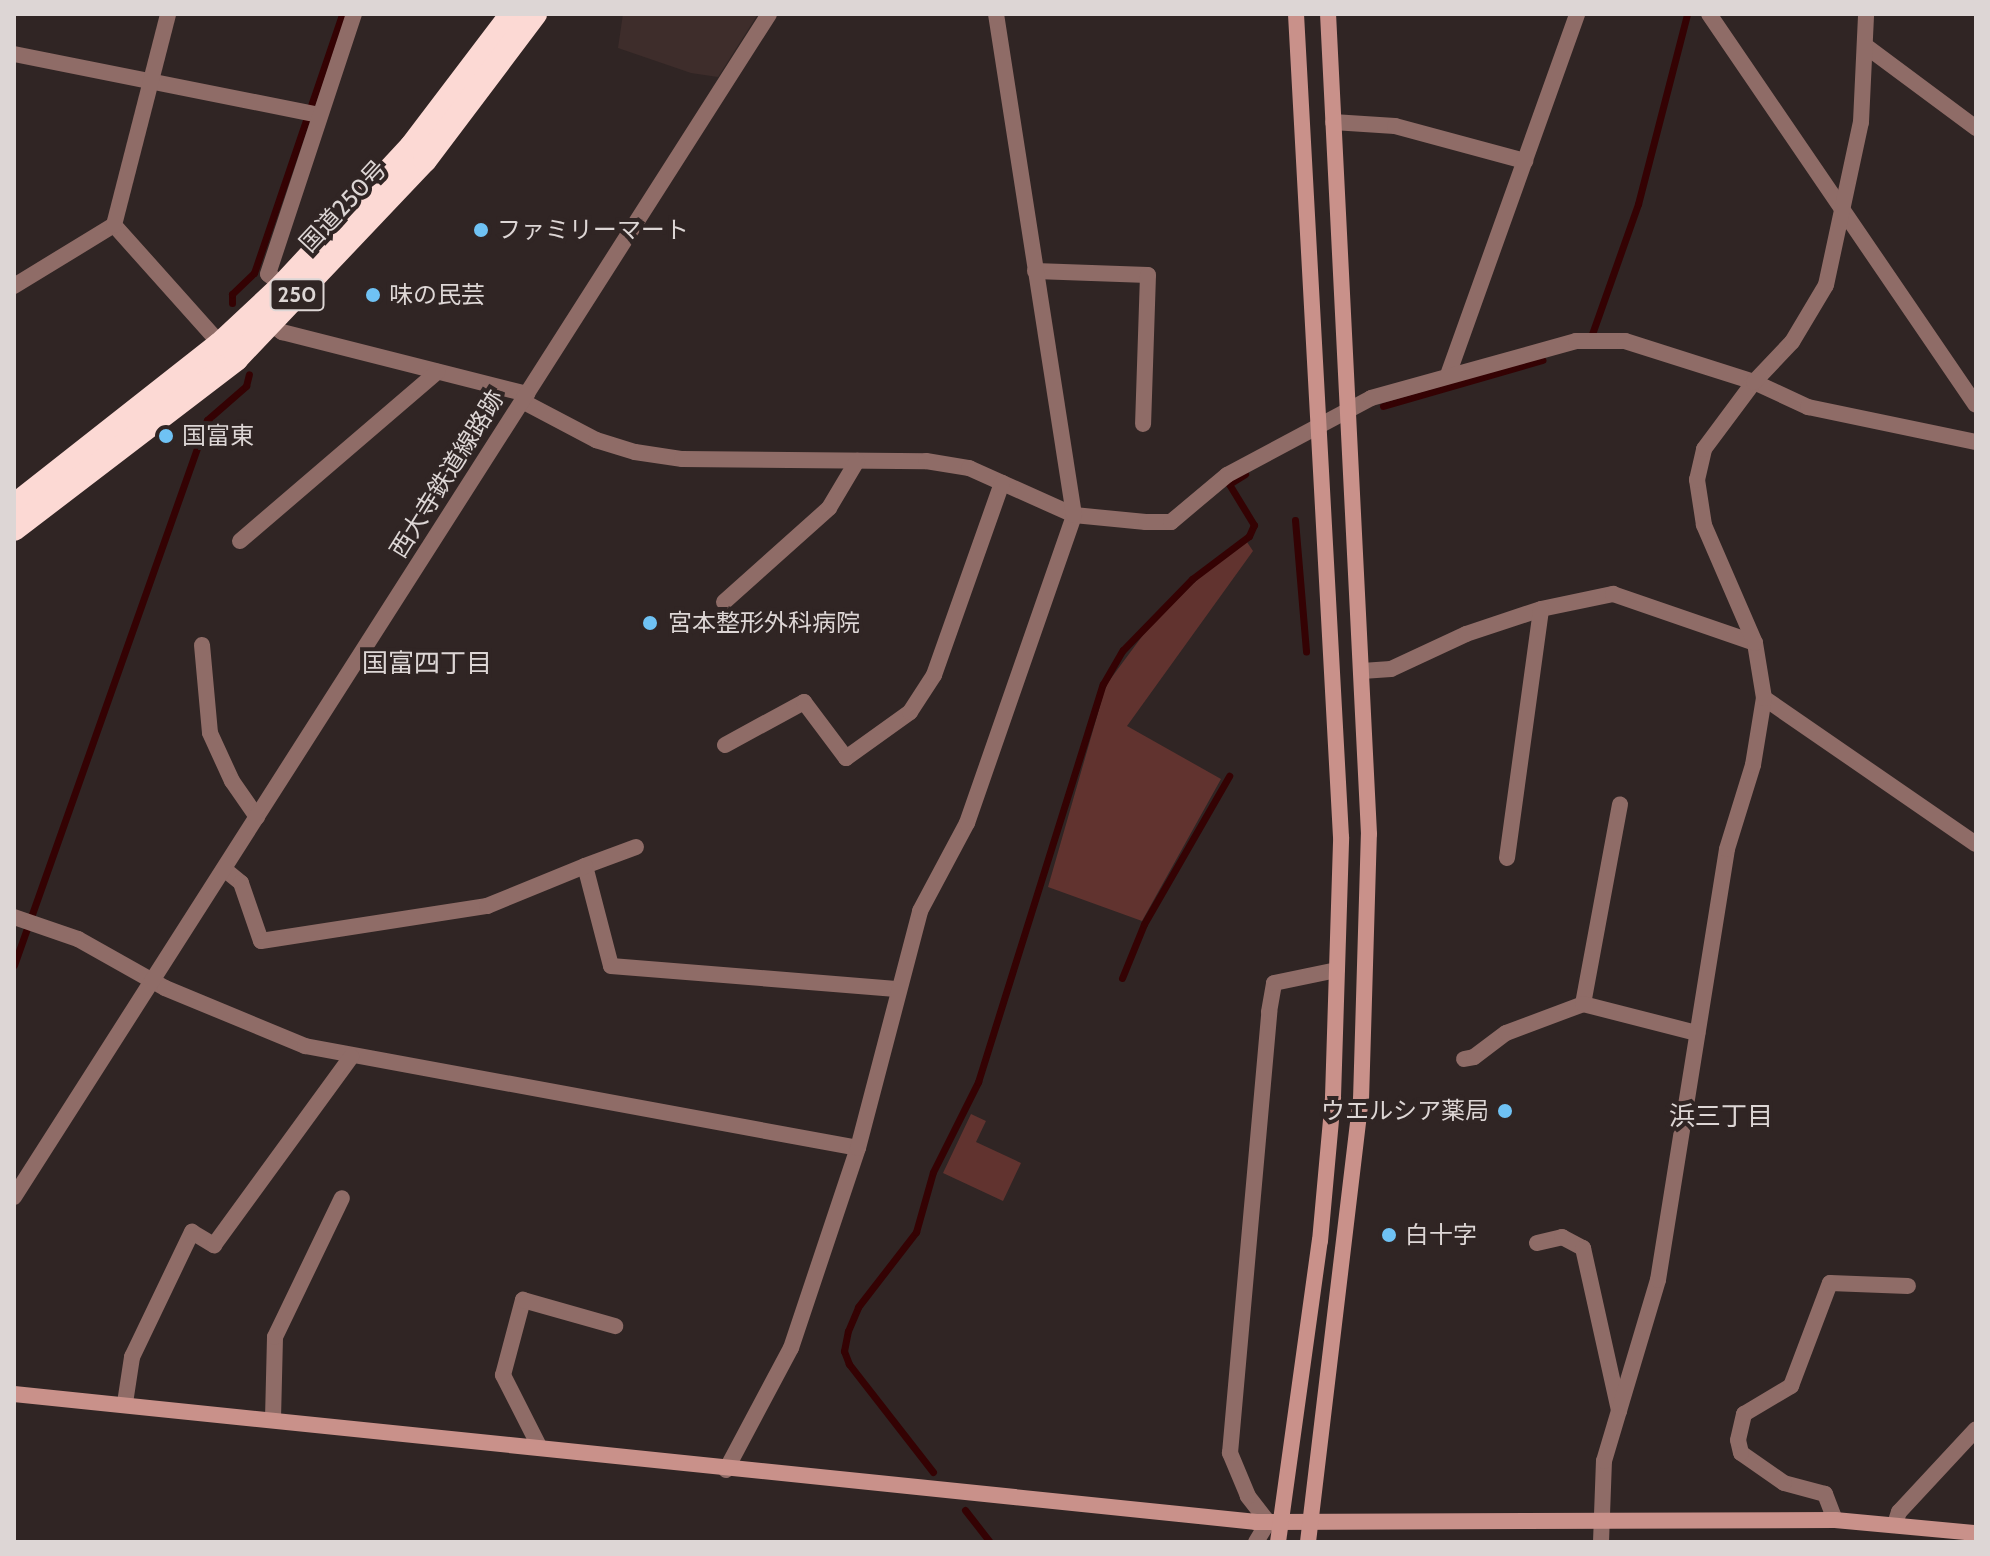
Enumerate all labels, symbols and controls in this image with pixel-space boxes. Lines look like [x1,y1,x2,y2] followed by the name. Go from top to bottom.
[293,154,393,258] street label: 国道250号
[497,216,689,244] place label: ファミリーマート
[472,221,490,239] marker: ファミリーマート
[269,277,325,313] road number: 250
[389,281,485,309] place label: 味の民芸
[364,286,382,304] marker: 味の民芸
[384,385,510,563] street label: 西大寺鉄道線路跡
[182,422,254,450] place label: 国富東
[157,427,175,445] marker: 国富東
[668,609,860,637] place label: 宮本整形外科病院
[639,612,661,634] marker: 宮本整形外科病院
[362,648,492,680] district label: 国富四丁目
[1321,1097,1489,1125] place label: ウエルシア薬局
[1669,1101,1773,1133] district label: 浜三丁目
[1496,1102,1514,1120] marker: ウエルシア薬局
[1405,1221,1477,1249] place label: 白十字
[1380,1226,1398,1244] marker: 白十字

